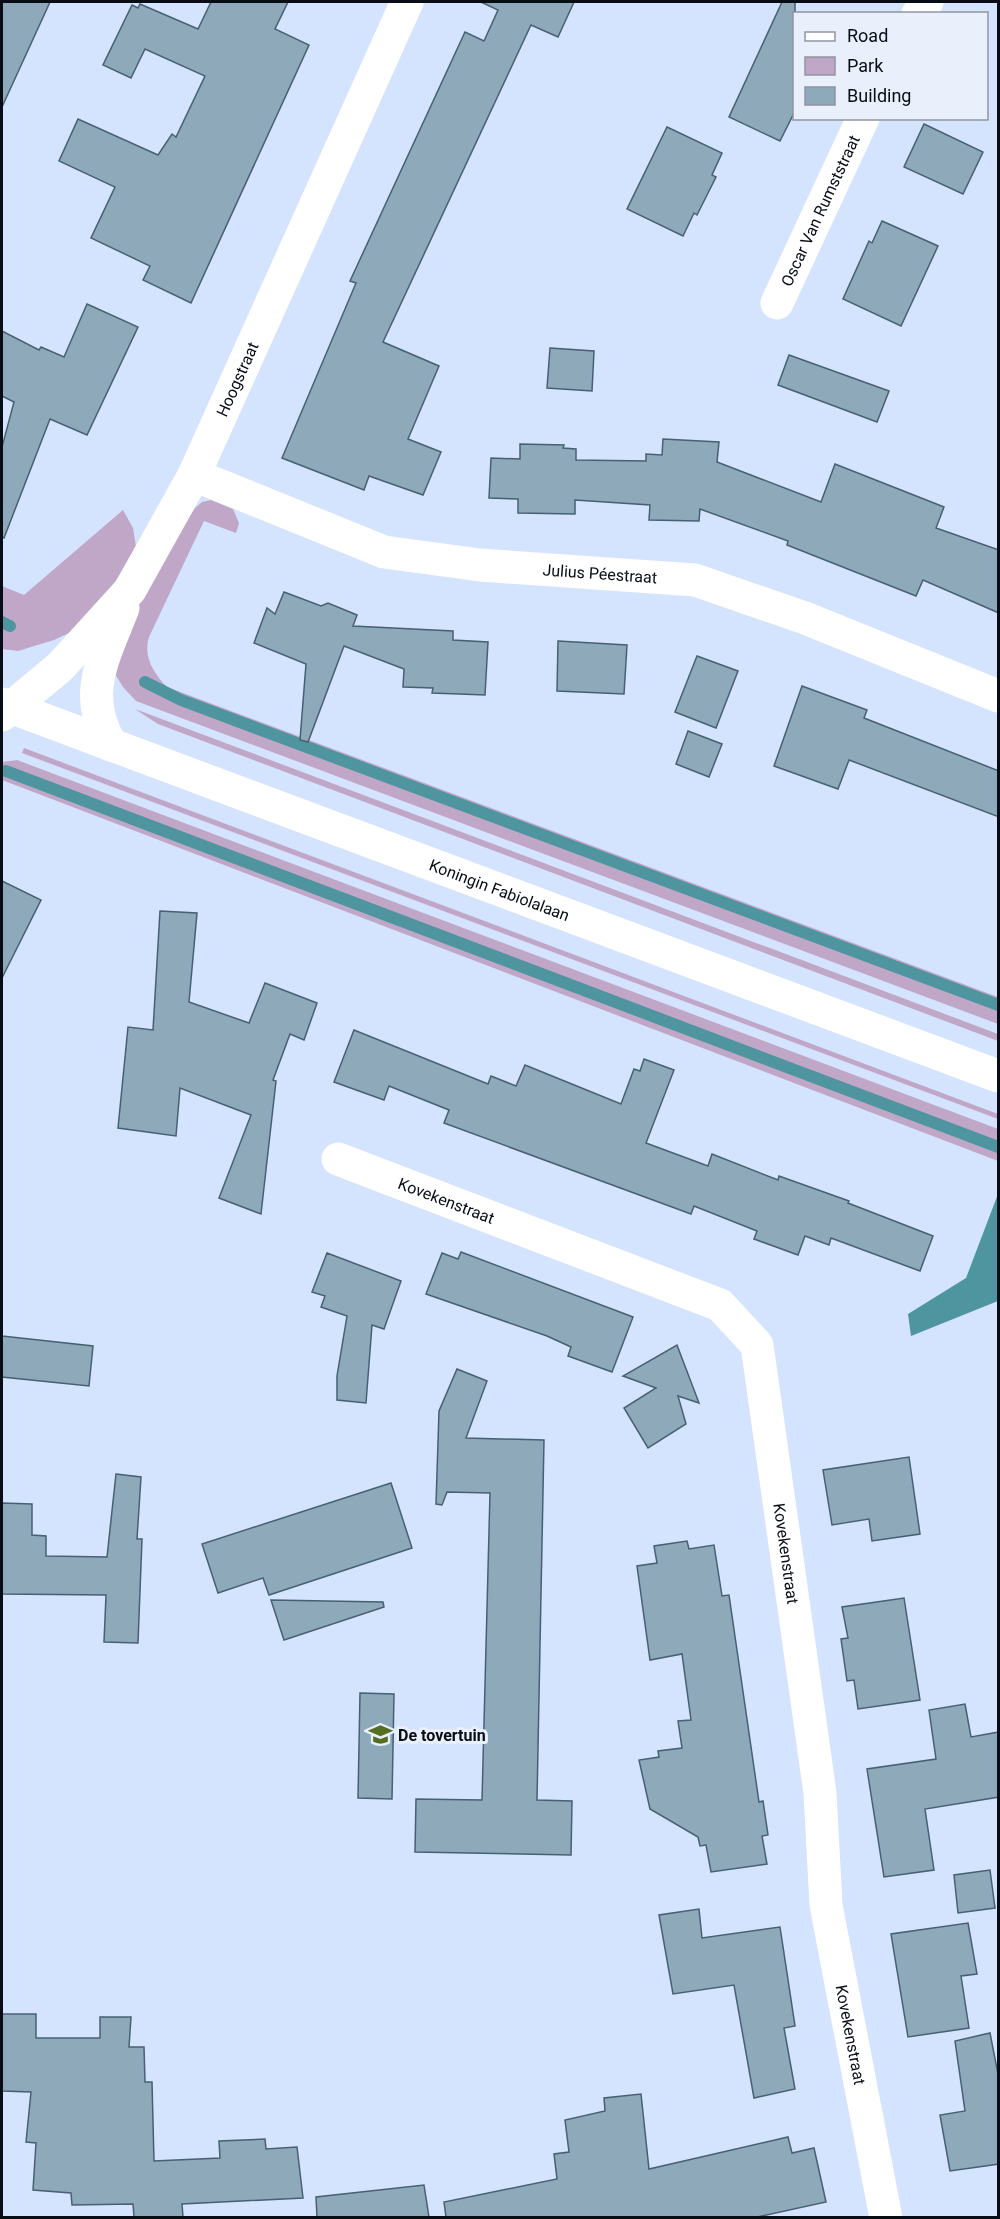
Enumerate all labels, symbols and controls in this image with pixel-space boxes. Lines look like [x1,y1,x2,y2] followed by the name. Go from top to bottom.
[793,12,988,120] legend
[847,25,888,46] text: Road
[847,55,884,76] text: Park
[847,85,911,106] text: Building
[777,132,863,289] street label: Oscar Van Rumststraat
[212,339,262,420] street label: Hoogstraat
[542,560,658,587] street label: Julius Péestraat
[427,855,572,925] street label: Koningin Fabiolalaan
[396,1173,497,1227] street label: Kovekenstraat
[770,1502,803,1605] street label: Kovekenstraat
[367,1722,393,1748] school or university icon: De tovertuin
[398,1726,486,1745] place label: De tovertuin
[832,1983,870,2086] street label: Kovekenstraat

